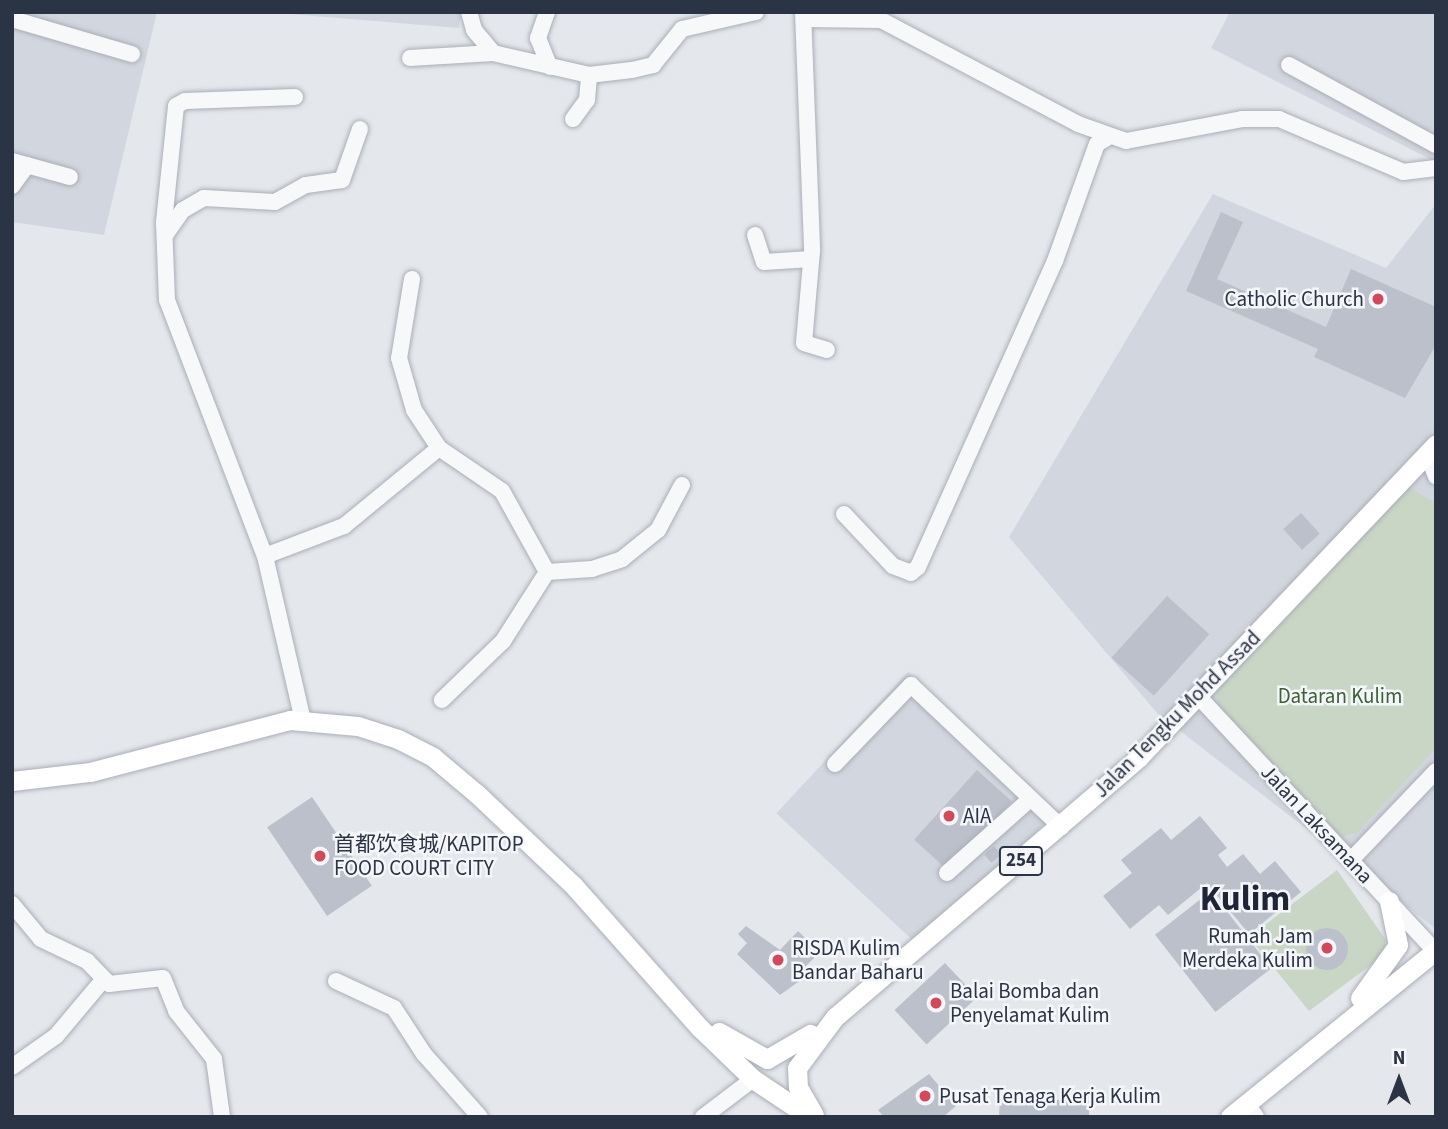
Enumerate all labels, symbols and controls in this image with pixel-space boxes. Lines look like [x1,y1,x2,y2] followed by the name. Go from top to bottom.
[1225,286,1364,312] place label: Catholic Church
[1370,291,1386,307] marker: Catholic Church
[1088,625,1266,803] street label: Jalan Tengku Mohd Assad
[1278,683,1402,709] park label: Dataran Kulim
[1256,759,1378,889] street label: Jalan Laksamana
[963,803,991,829] place label: AIA
[941,808,957,824] marker: AIA
[334,831,524,881] place label: 首都饮食城/KAPITOP FOOD COURT CITY
[998,846,1044,876] road number: 254
[312,848,328,864] marker: 首都饮食城/KAPITOP FOOD COURT CITY
[1200,878,1290,920] district label: Kulim
[1182,923,1313,973] place label: Rumah Jam Merdeka Kulim
[792,935,924,985] place label: RISDA Kulim Bandar Baharu
[1319,940,1335,956] marker: Rumah Jam Merdeka Kulim
[770,952,786,968] marker: RISDA Kulim Bandar Baharu
[950,978,1110,1028] place label: Balai Bomba dan Penyelamat Kulim
[928,995,944,1011] marker: Balai Bomba dan Penyelamat Kulim
[1364,1045,1434,1115] north arrow
[1393,1045,1405,1072] text: N
[939,1083,1161,1109] place label: Pusat Tenaga Kerja Kulim
[917,1088,933,1104] marker: Pusat Tenaga Kerja Kulim

